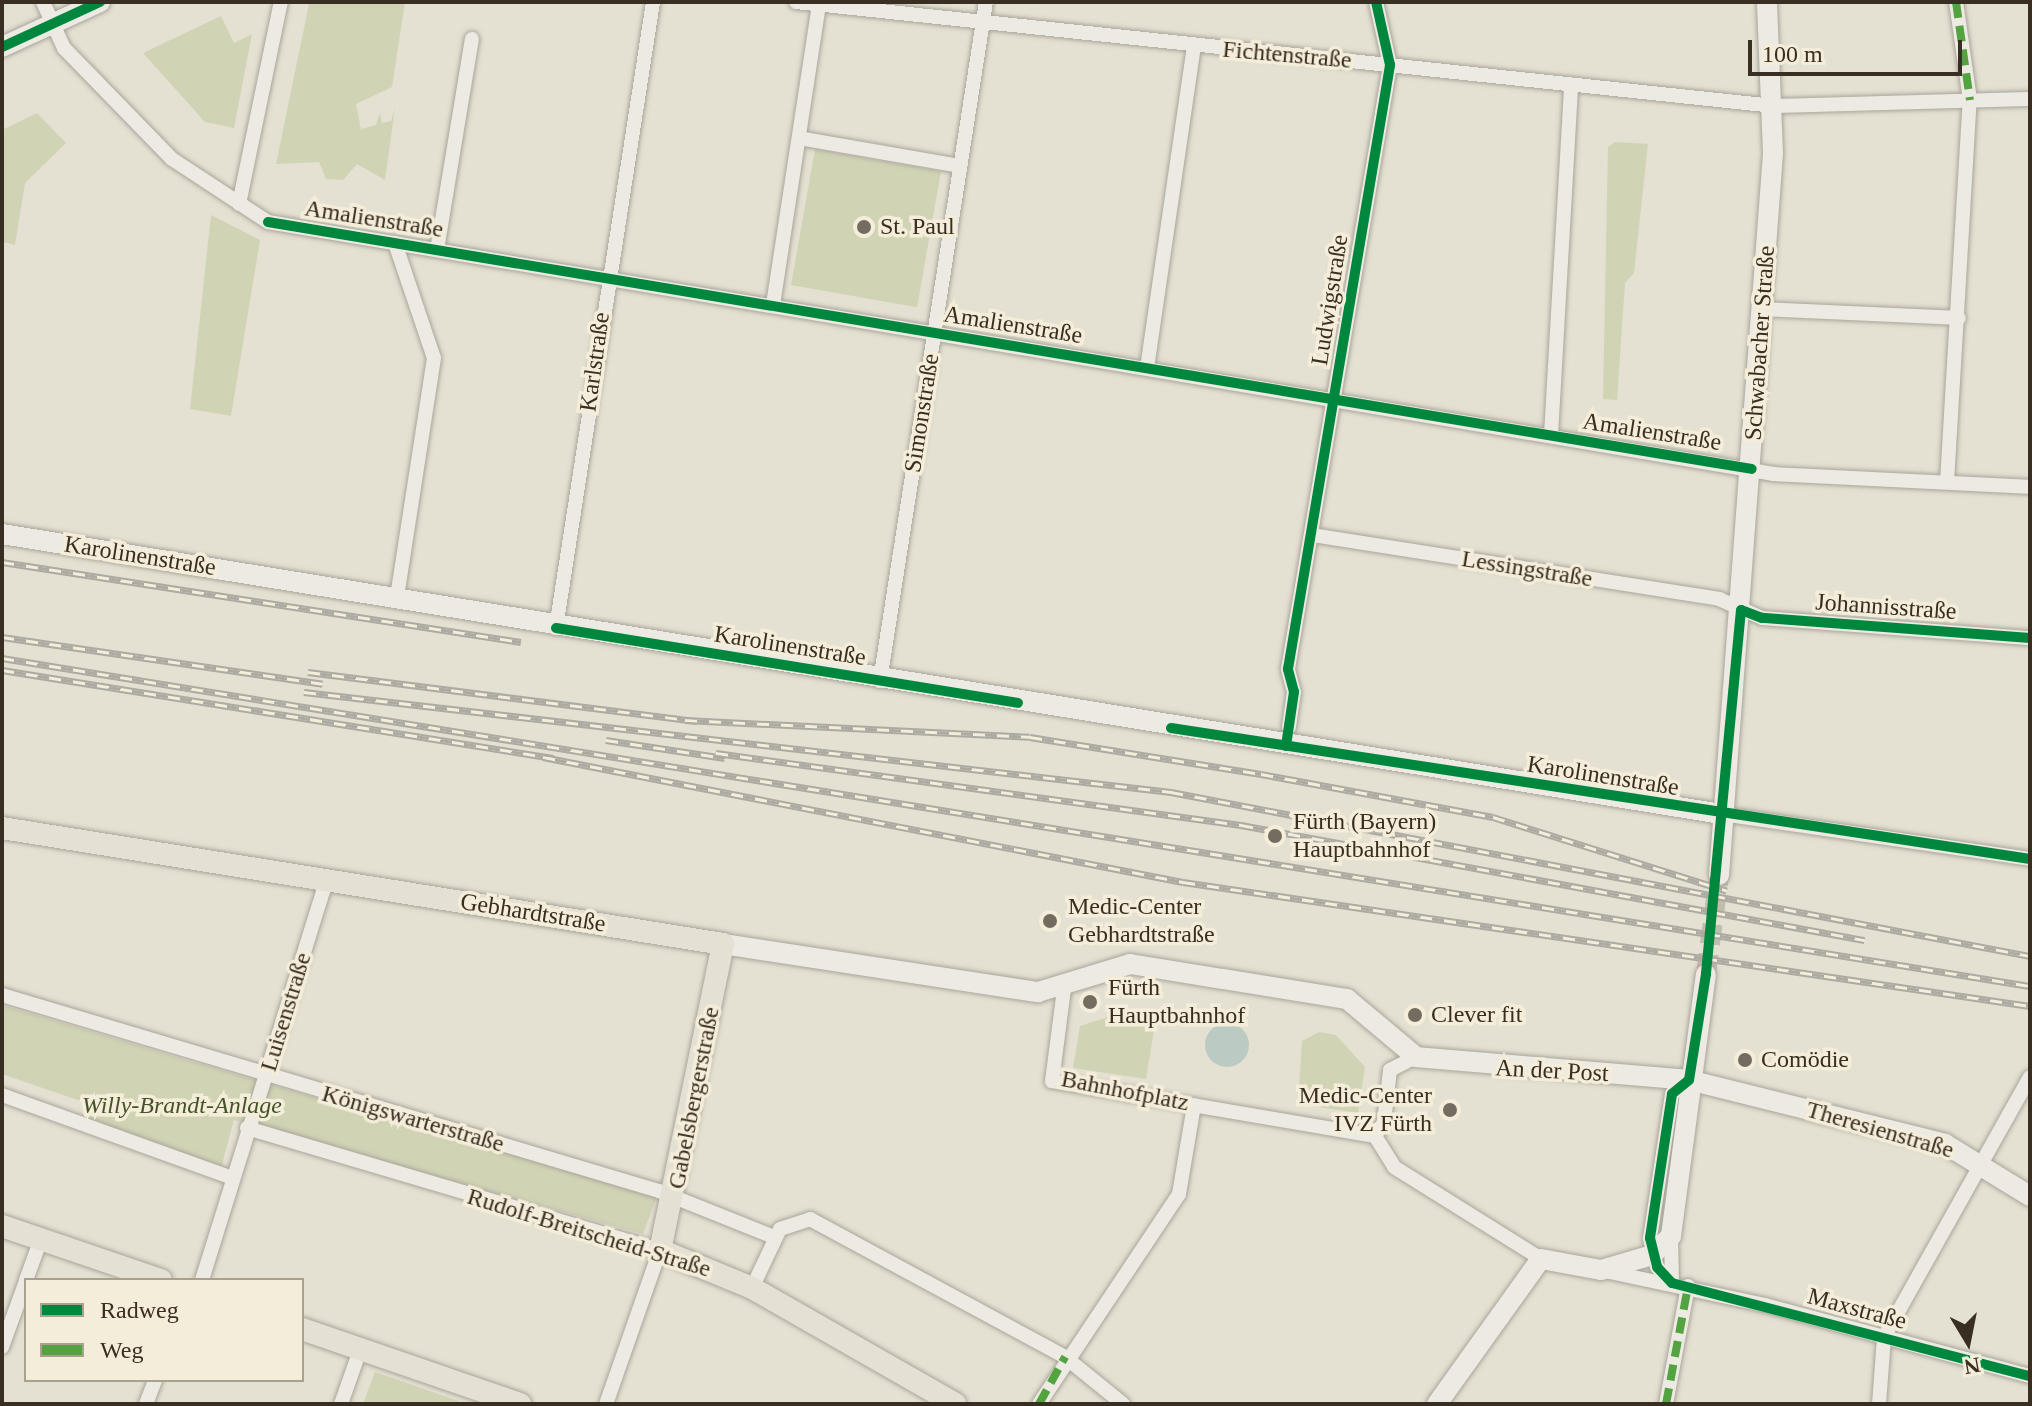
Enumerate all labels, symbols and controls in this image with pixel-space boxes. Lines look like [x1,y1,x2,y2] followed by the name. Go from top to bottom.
[1752,24,1966,74] scale bar
[1221,35,1353,75] street label: Fichtenstraße
[1762,41,1823,67] text: 100 m
[303,194,445,244] street label: Amalienstraße
[880,213,955,241] place label: St. Paul
[855,218,873,236] marker: St. Paul
[1305,233,1355,367] street label: Ludwigstraße
[1739,245,1781,441] street label: Schwabacher Straße
[942,300,1084,350] street label: Amalienstraße
[574,311,616,413] street label: Karlstraße
[898,351,946,475] street label: Simonstraße
[1581,407,1723,457] street label: Amalienstraße
[62,530,218,582] street label: Karolinenstraße
[1460,544,1594,594] street label: Lessingstraße
[1815,588,1957,626] street label: Johannisstraße
[712,620,868,672] street label: Karolinenstraße
[1525,750,1681,802] street label: Karolinenstraße
[1293,808,1436,864] place label: Fürth (Bayern) Hauptbahnhof
[1264,825,1286,847] marker: Fürth (Bayern) Hauptbahnhof
[458,887,608,939] street label: Gebhardtstraße
[1068,893,1215,949] place label: Medic-Center Gebhardtstraße
[1039,910,1061,932] marker: Medic-Center Gebhardtstraße
[254,949,318,1075] street label: Luisenstraße
[1108,974,1245,1030] place label: Fürth Hauptbahnhof
[1079,991,1101,1013] marker: Fürth Hauptbahnhof
[1431,1001,1522,1029] place label: Clever fit
[662,1005,726,1191] street label: Gabelsbergerstraße
[1406,1006,1424,1024] marker: Clever fit
[1761,1046,1849,1074] place label: Comödie
[1736,1051,1754,1069] marker: Comödie
[1495,1054,1609,1088] street label: An der Post
[1059,1065,1191,1117] street label: Bahnhofplatz
[319,1079,507,1159] street label: Königswarterstraße
[1299,1082,1432,1138] place label: Medic-Center IVZ Fürth
[82,1092,282,1120] park label: Willy-Brandt-Anlage
[1803,1095,1957,1165] street label: Theresienstraße
[1439,1099,1461,1121] marker: Medic-Center IVZ Fürth
[464,1182,714,1284] street label: Rudolf-Breitscheid-Straße
[24,1278,304,1382] legend
[1804,1282,1910,1336] street label: Maxstraße
[100,1297,179,1323] text: Radweg
[1928,1302,2008,1382] north arrow
[100,1337,143,1363] text: Weg
[1962,1352,1982,1380] text: N

